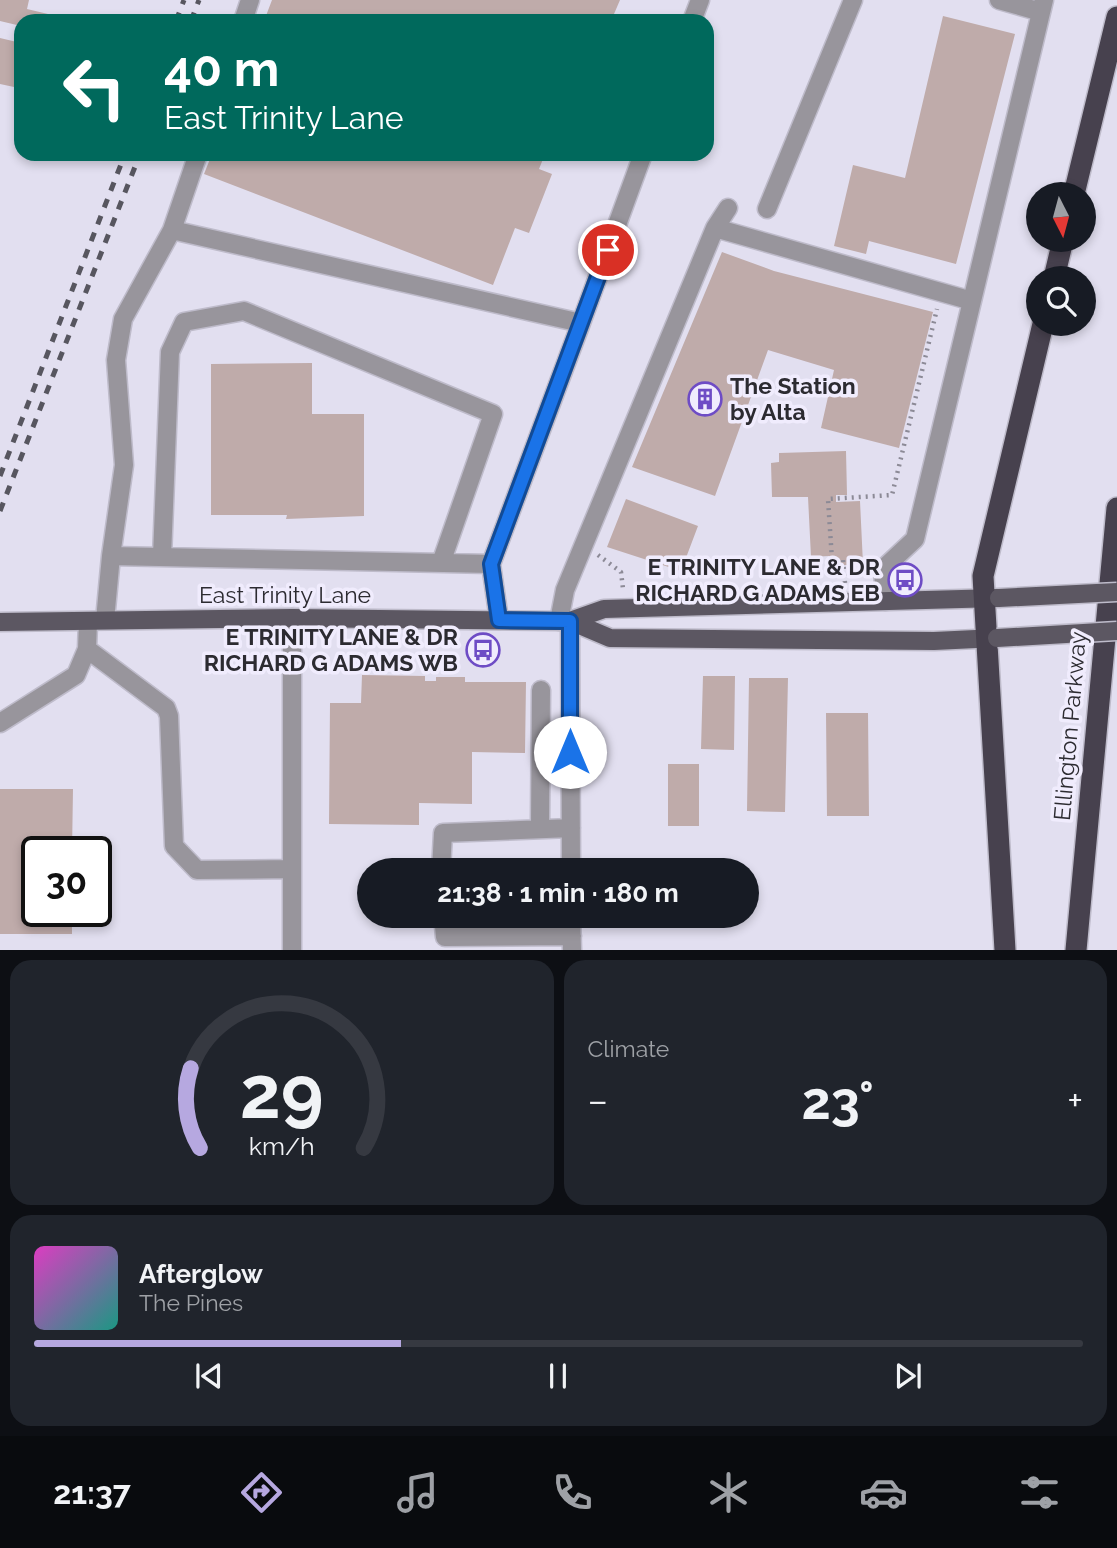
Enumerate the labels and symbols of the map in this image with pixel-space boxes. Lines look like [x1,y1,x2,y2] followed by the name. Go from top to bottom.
[1026,182,1096,252] north arrow
[578,220,638,280] pin
[730,372,856,425] place label: The Station by Alta
[686,380,724,418] building icon: The Station by Alta
[635,553,880,606] place label: E TRINITY LANE & DR RICHARD G ADAMS EB
[886,561,924,599] bus stop icon: E TRINITY LANE & DR RICHARD G ADAMS EB
[199,581,371,608] street label: East Trinity Lane
[204,623,458,676] place label: E TRINITY LANE & DR RICHARD G ADAMS WB
[1048,630,1091,822] street label: Ellington Parkway
[464,631,502,669] bus stop icon: E TRINITY LANE & DR RICHARD G ADAMS WB
[533,715,607,789] position arrow
[21,836,112,927] speed limit sign: 30

